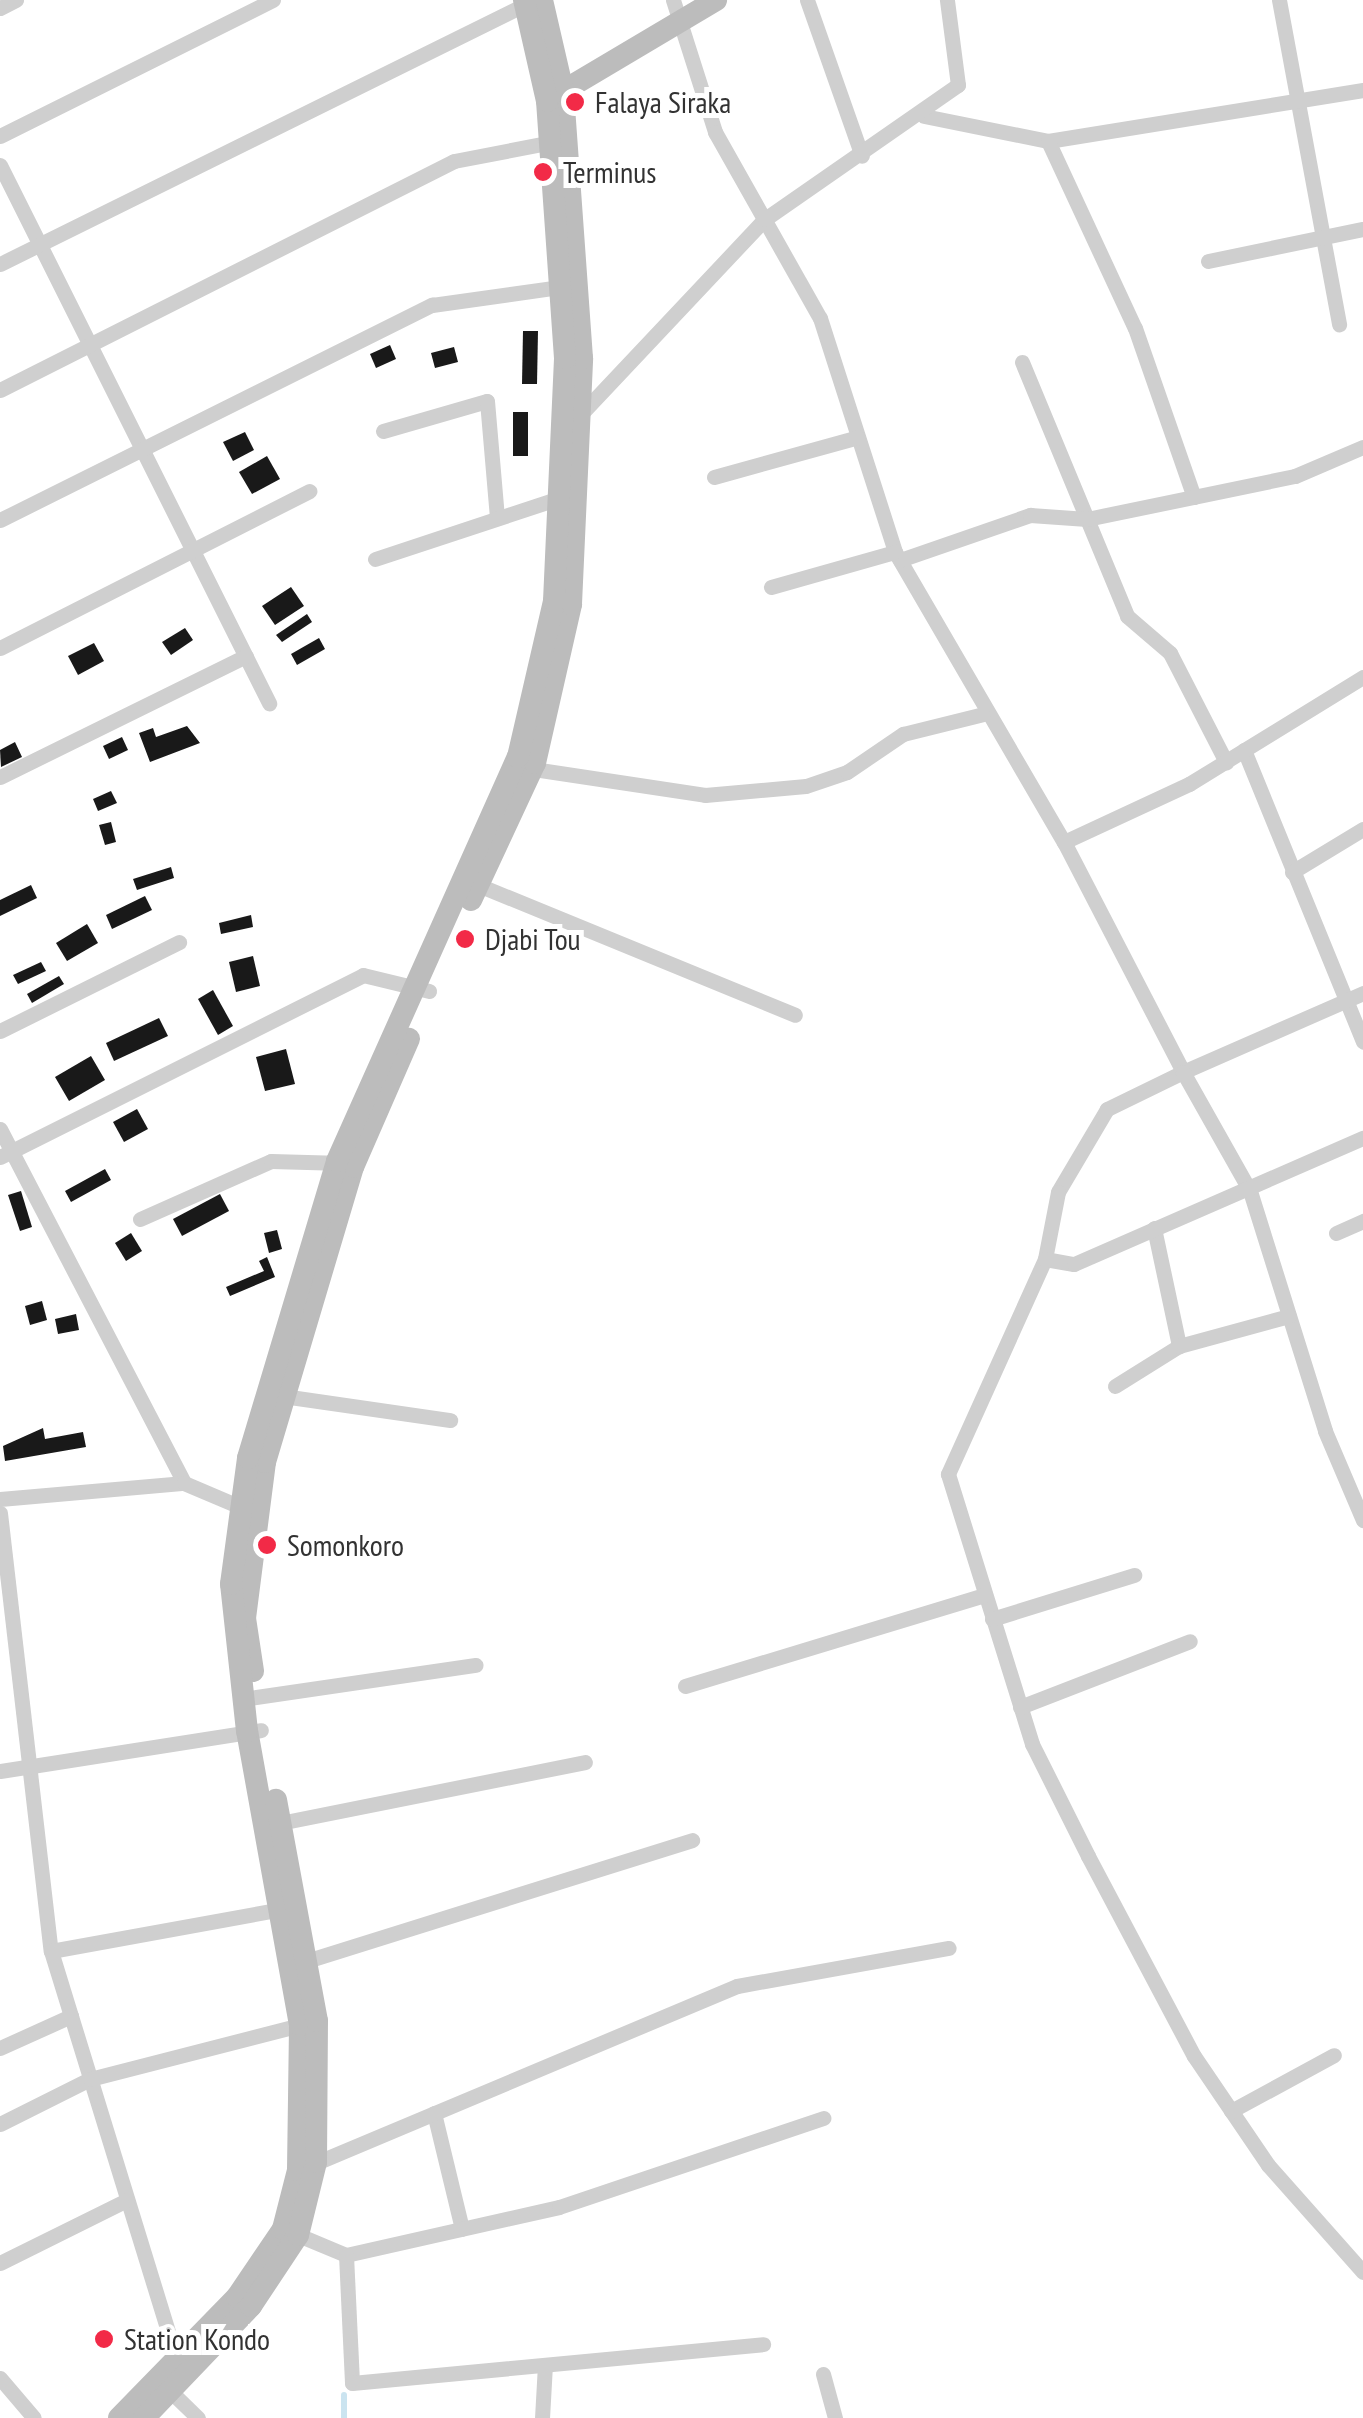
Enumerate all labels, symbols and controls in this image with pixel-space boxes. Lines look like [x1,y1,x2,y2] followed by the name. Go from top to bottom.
[595,84,731,120] place label: Falaya Siraka
[564,91,586,113] marker: Falaya Siraka
[563,154,656,190] place label: Terminus
[532,161,554,183] marker: Terminus
[485,921,581,957] place label: Djabi Tou
[454,928,476,950] marker: Djabi Tou
[287,1527,404,1563] place label: Somonkoro
[256,1534,278,1556] marker: Somonkoro
[124,2321,270,2357] place label: Station Kondo
[93,2328,115,2350] marker: Station Kondo

